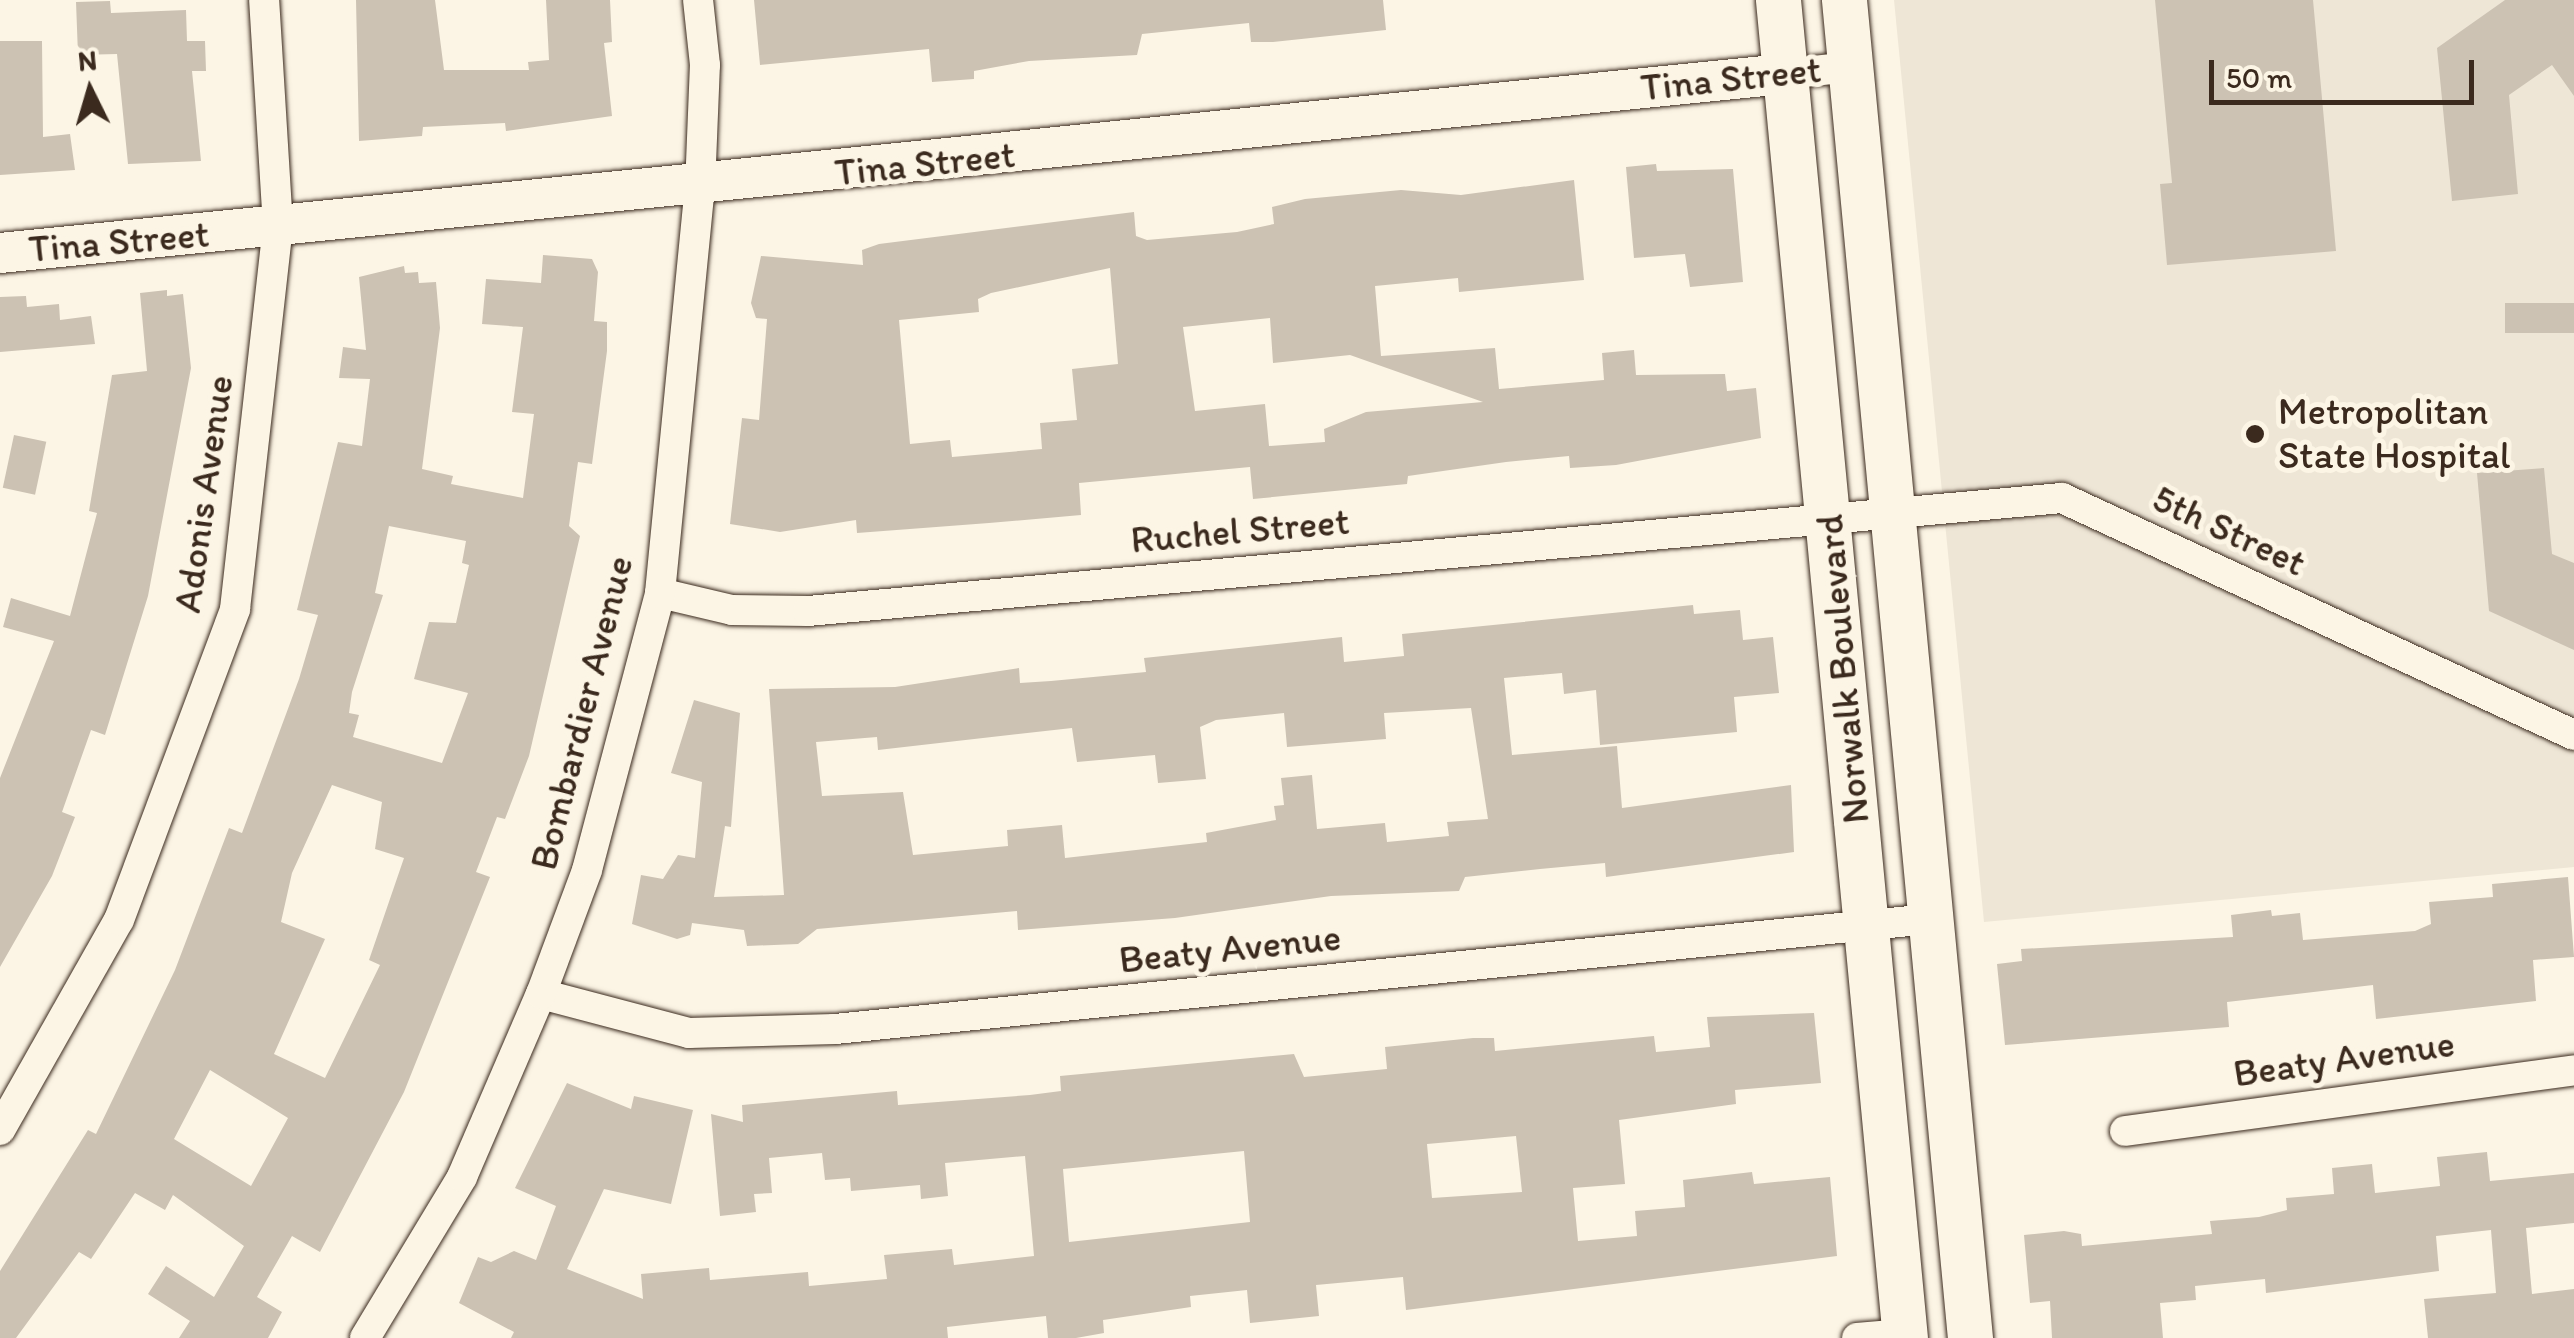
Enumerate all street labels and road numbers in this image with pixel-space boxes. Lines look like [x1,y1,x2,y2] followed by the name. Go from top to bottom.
[1639,47,1823,111] street label: Tina Street
[833,132,1017,196] street label: Tina Street
[27,211,211,273] street label: Tina Street
[165,372,243,616] street label: Adonis Avenue
[2146,476,2312,586] street label: 5th Street
[1129,499,1351,563] street label: Ruchel Street
[1807,512,1879,826] street label: Norwalk Boulevard
[521,552,643,874] street label: Bombardier Avenue
[1118,915,1342,983] street label: Beaty Avenue
[2231,1021,2457,1097] street label: Beaty Avenue

